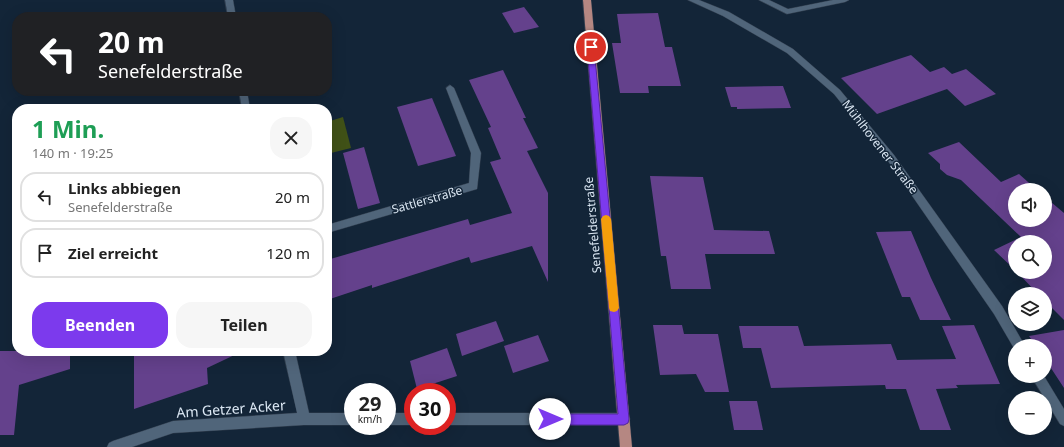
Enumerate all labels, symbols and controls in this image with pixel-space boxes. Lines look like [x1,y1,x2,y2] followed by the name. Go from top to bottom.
[98,23,165,61] text: 20 m
[32,28,84,80] icon: left
[574,30,608,64] pin
[580,36,602,58] icon: arrive
[98,59,243,83] text: Senefelderstraße
[838,96,923,197] street label: Mühlhovener Straße
[32,112,104,145] text: 1 Min.
[270,117,312,159] button: close
[32,144,113,162] text: 140 m · 19:25
[580,176,605,274] street label: Senefelderstraße
[68,178,181,198] text: Links abbiegen
[390,181,464,218] street label: Sattlerstraße
[1008,183,1052,435] map controls
[1008,183,1052,227] button: sound
[34,186,56,208] icon: left
[275,187,310,207] text: 20 m
[68,198,173,216] text: Senefelderstraße
[1008,235,1052,279] button: search
[34,242,56,264] icon: arrive
[68,243,158,263] text: Ziel erreicht
[266,243,310,263] text: 120 m
[1008,287,1052,331] button: layers
[32,302,168,348] button: Beenden
[176,302,312,348] button: Teilen
[1008,339,1052,383] button: +
[404,383,456,435] speed limit sign: 30
[359,390,381,417] text: 29
[1008,391,1052,435] button: −
[176,395,286,422] street label: Am Getzer Acker
[529,398,571,440] position arrow
[358,412,382,426] text: km/h

